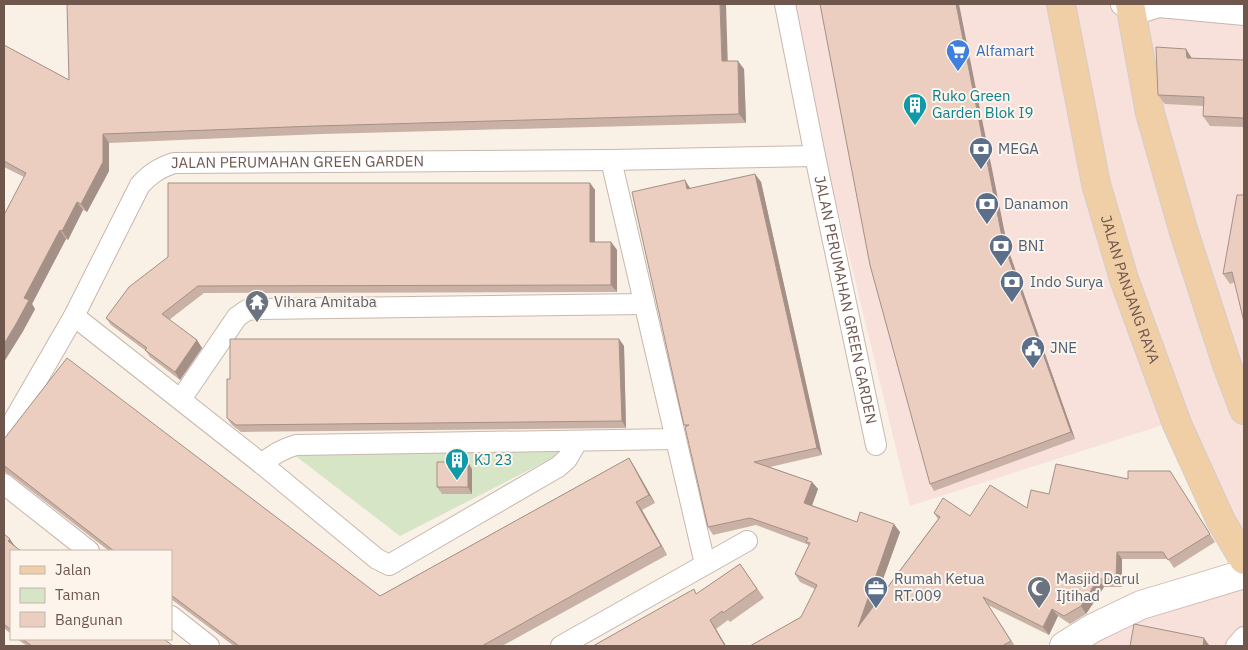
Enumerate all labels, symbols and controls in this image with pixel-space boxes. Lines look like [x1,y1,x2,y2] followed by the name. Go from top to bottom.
[945,38,971,72] supermarket icon: Alfamart
[976,41,1035,60] place label: Alfamart
[932,86,1034,122] place label: Ruko Green Garden Blok I9
[902,92,928,126] building icon: Ruko Green Garden Blok I9
[968,136,994,170] bank icon: MEGA
[998,139,1039,158] place label: MEGA
[171,151,424,172] street label: JALAN PERUMAHAN GREEN GARDEN
[810,174,881,426] street label: JALAN PERUMAHAN GREEN GARDEN
[974,191,1000,225] bank icon: Danamon
[1004,194,1069,213] place label: Danamon
[1097,213,1164,366] street label: JALAN PANJANG RAYA
[988,233,1014,267] bank icon: BNI
[1018,236,1044,255] place label: BNI
[999,269,1025,303] bank icon: Indo Surya
[1030,272,1103,291] place label: Indo Surya
[244,289,270,323] temple icon: Vihara Amitaba
[274,292,377,311] place label: Vihara Amitaba
[1020,335,1046,369] public building icon: JNE
[1050,338,1077,357] place label: JNE
[444,447,470,481] building icon: KJ 23
[474,450,512,469] place label: KJ 23
[10,550,172,640] legend
[55,560,91,579] text: Jalan
[894,569,984,605] place label: Rumah Ketua RT.009
[1056,569,1139,605] place label: Masjid Darul Ijtihad
[863,575,889,609] office icon: Rumah Ketua RT.009
[1026,575,1052,609] mosque icon: Masjid Darul Ijtihad
[55,585,100,604] text: Taman
[55,610,123,629] text: Bangunan

